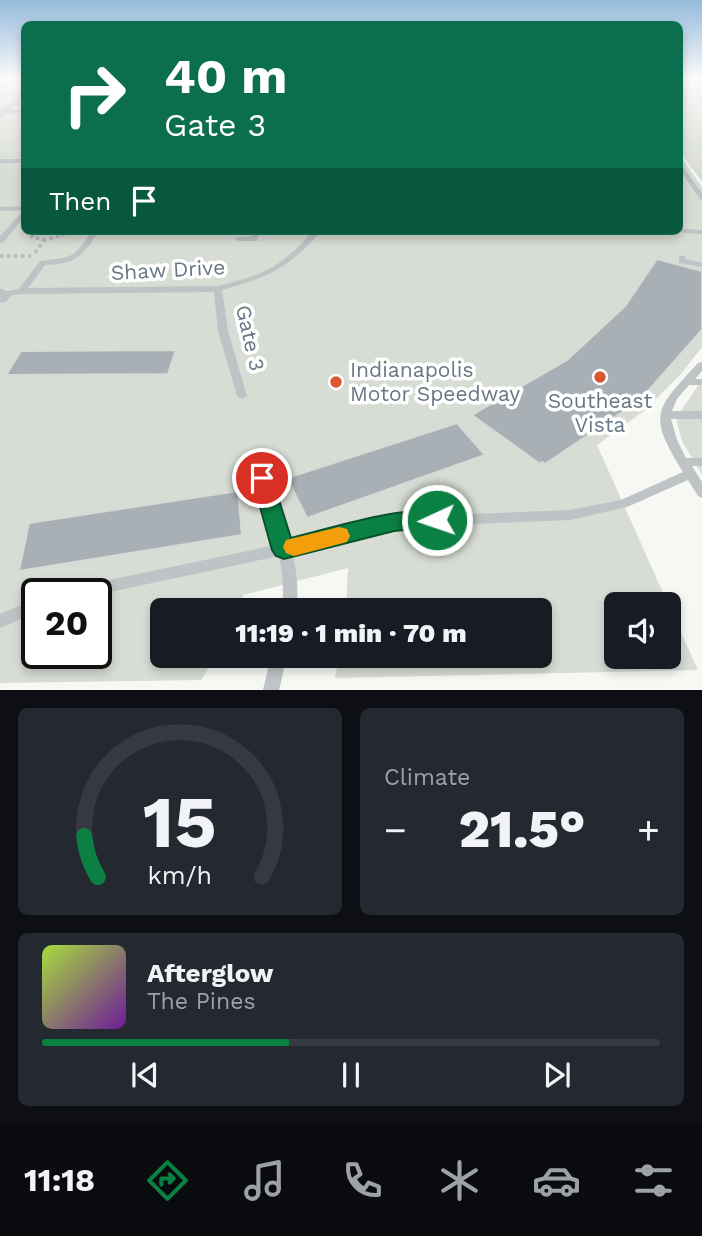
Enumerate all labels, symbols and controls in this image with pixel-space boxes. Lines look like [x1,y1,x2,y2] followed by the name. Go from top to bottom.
[164,47,287,105] text: 40 m
[49,49,140,140] icon: right
[164,106,266,144] text: Gate 3
[125,182,163,220] icon: arrive
[49,186,111,216] text: Then
[110,254,226,285] street label: Shaw Drive
[231,302,270,373] street label: Gate 3
[350,357,520,406] place label: Indianapolis Motor Speedway
[592,369,608,385] marker: Southeast Vista
[328,374,344,390] marker: Indianapolis Motor Speedway
[548,388,653,437] place label: Southeast Vista
[232,448,292,508] pin
[243,459,281,497] icon: arrive
[400,483,474,557] position arrow
[21,578,112,669] speed limit sign: 20
[604,592,681,669] map controls
[604,592,681,669] button: sound
[235,618,467,648] text: 11:19 · 1 min · 70 m
[384,764,470,791] text: Climate
[143,780,217,866] text: 15
[459,799,585,860] text: 21.5°
[384,808,407,852] text: −
[637,808,660,852] text: +
[148,861,212,890] text: km/h
[147,958,273,988] text: Afterglow
[147,988,256,1015] text: The Pines
[126,1056,164,1094] icon: previous
[332,1056,370,1094] icon: pause
[538,1056,576,1094] icon: next
[143,1156,192,1205] icon: directions
[240,1156,289,1205] icon: music
[338,1156,387,1205] icon: phone
[435,1156,484,1205] icon: climate
[532,1156,581,1205] icon: car
[629,1156,678,1205] icon: filters
[24,1161,95,1199] text: 11:18

